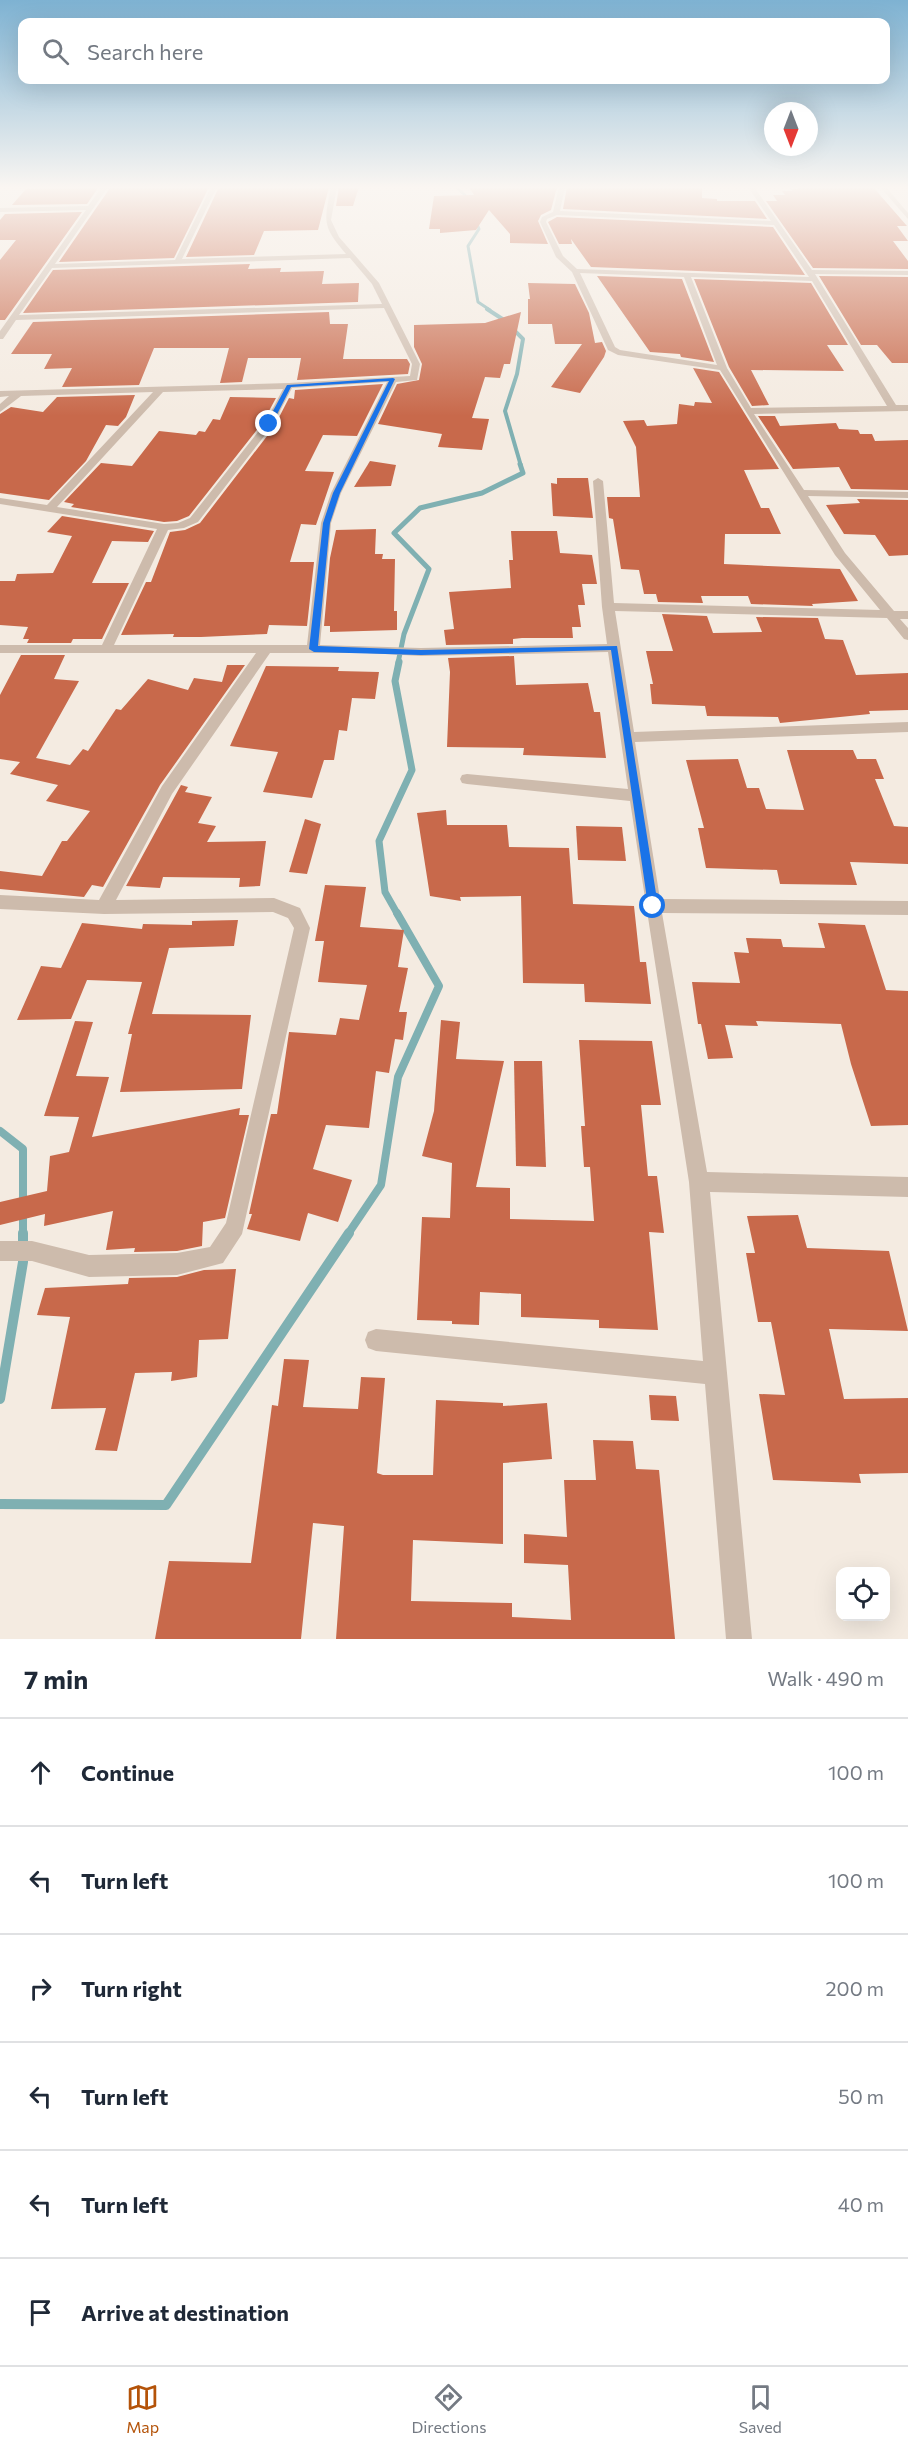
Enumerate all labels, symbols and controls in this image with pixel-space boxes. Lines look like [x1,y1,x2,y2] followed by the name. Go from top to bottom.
[18,18,890,84] search box
[39,35,72,68] icon: search
[87,38,203,65] text: Search here
[764,102,818,156] north arrow
[255,410,281,436] route end
[639,892,665,918] route start
[836,1567,890,1621] map controls
[836,1567,890,1621] button: locate
[24,1663,88,1694] text: 7 min
[767,1666,884,1690] text: Walk · 490 m
[24,1756,57,1789] icon: ahead
[81,1759,174,1786] text: Continue
[828,1760,884,1784] text: 100 m
[24,1864,57,1897] icon: left
[81,1867,168,1894] text: Turn left
[828,1868,884,1892] text: 100 m
[24,1972,57,2005] icon: right
[81,1975,182,2002] text: Turn right
[826,1976,884,2000] text: 200 m
[24,2080,57,2113] icon: left
[81,2083,168,2110] text: Turn left
[838,2084,884,2108] text: 50 m
[24,2188,57,2221] icon: left
[81,2191,168,2218] text: Turn left
[838,2192,884,2216] text: 40 m
[24,2296,57,2329] icon: arrive
[81,2299,289,2326] text: Arrive at destination
[126,2381,159,2436] tab: Map
[411,2381,486,2436] tab: Directions
[739,2381,782,2436] tab: Saved

